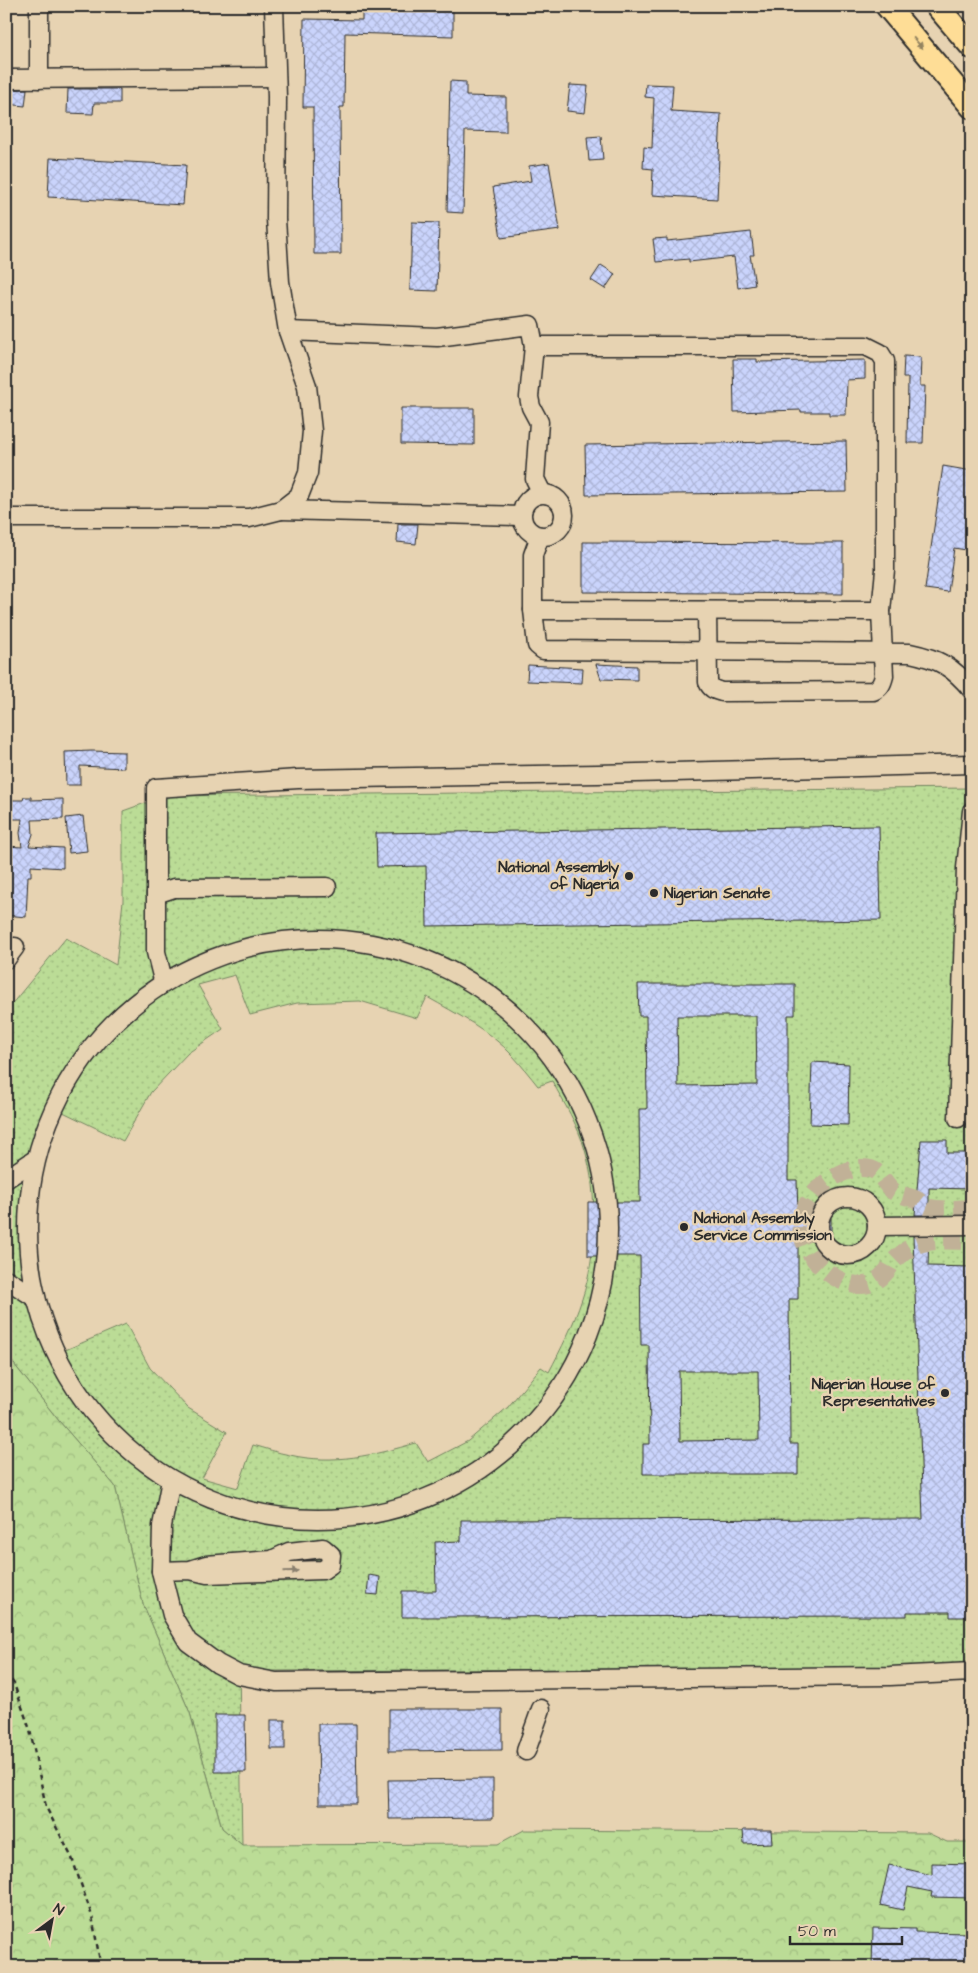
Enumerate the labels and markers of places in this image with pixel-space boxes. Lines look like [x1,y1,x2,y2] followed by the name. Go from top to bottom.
[498,857,620,897] place label: National Assembly of Nigeria
[623,870,635,882] marker: National Assembly of Nigeria
[664,883,770,906] place label: Nigerian Senate
[648,887,660,899] marker: Nigerian Senate
[693,1208,832,1246] place label: National Assembly Service Commission
[678,1221,690,1233] marker: National Assembly Service Commission
[812,1374,936,1412] place label: Nigerian House of Representatives
[939,1387,951,1399] marker: Nigerian House of Representatives

